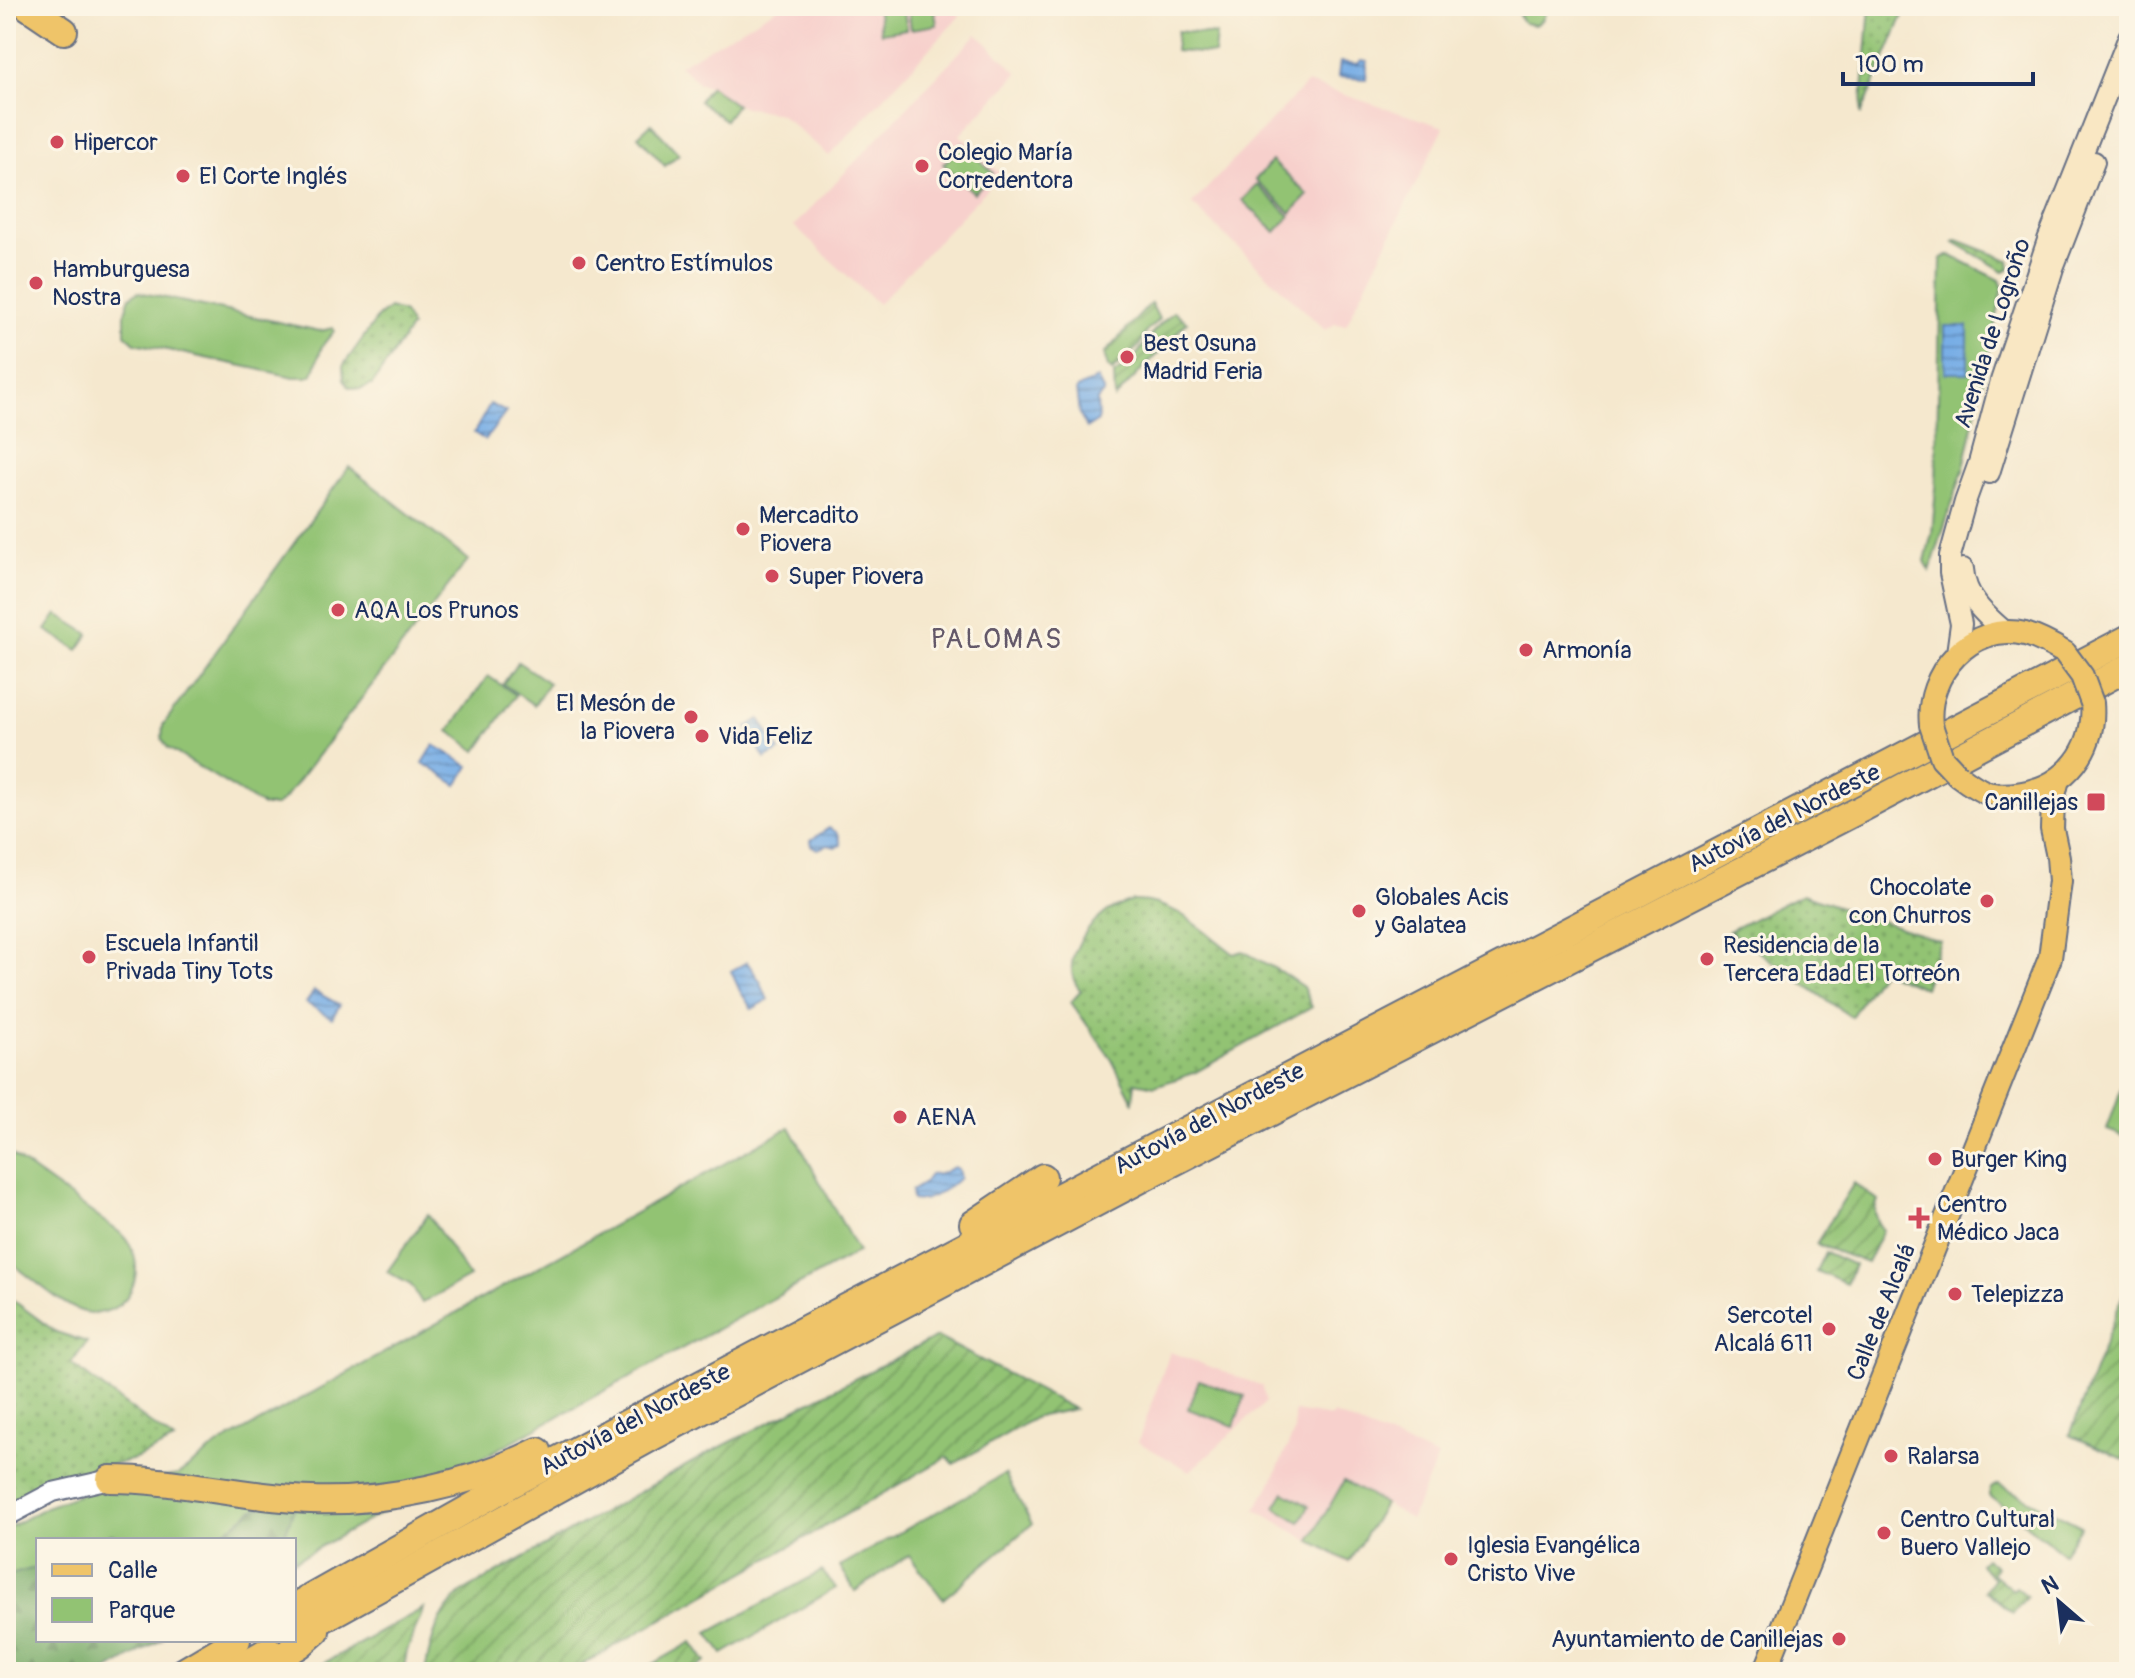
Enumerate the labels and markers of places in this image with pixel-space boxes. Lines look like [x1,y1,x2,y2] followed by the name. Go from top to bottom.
[73,128,158,157] place label: Hipercor
[48,133,66,151] marker: Hipercor
[938,138,1073,195] place label: Colegio María Corredentora
[913,157,931,175] marker: Colegio María Corredentora
[199,162,347,191] place label: El Corte Inglés
[174,167,192,185] marker: El Corte Inglés
[595,249,773,278] place label: Centro Estímulos
[570,254,588,272] marker: Centro Estímulos
[52,255,190,312] place label: Hamburguesa Nostra
[27,274,45,292] marker: Hamburguesa Nostra
[1143,329,1263,386] place label: Best Osuna Madrid Feria
[1118,348,1136,366] marker: Best Osuna Madrid Feria
[759,501,859,558] place label: Mercadito Piovera
[734,520,752,538] marker: Mercadito Piovera
[788,562,924,591] place label: Super Piovera
[763,567,781,585] marker: Super Piovera
[354,596,519,625] place label: AQA Los Prunos
[329,601,347,619] marker: AQA Los Prunos
[1542,636,1632,665] place label: Armonía
[1517,641,1535,659] marker: Armonía
[556,689,675,746] place label: El Mesón de la Piovera
[682,708,700,726] marker: El Mesón de la Piovera
[718,722,813,751] place label: Vida Feliz
[693,727,711,745] marker: Vida Feliz
[1984,788,2078,817] place label: Canillejas
[2085,791,2107,813] marker: Canillejas
[1849,873,1971,930] place label: Chocolate con Churros
[1374,883,1509,940] place label: Globales Acis y Galatea
[1978,892,1996,910] marker: Chocolate con Churros
[1350,902,1368,920] marker: Globales Acis y Galatea
[105,929,273,986] place label: Escuela Infantil Privada Tiny Tots
[1723,931,1960,988] place label: Residencia de la Tercera Edad El Torreón
[80,948,98,966] marker: Escuela Infantil Privada Tiny Tots
[1698,950,1716,968] marker: Residencia de la Tercera Edad El Torreón
[916,1103,976,1132] place label: AENA
[891,1108,909,1126] marker: AENA
[1951,1145,2067,1174] place label: Burger King
[1926,1150,1944,1168] marker: Burger King
[1937,1190,2059,1247] place label: Centro Médico Jaca
[1908,1207,1930,1229] marker: Centro Médico Jaca
[1971,1280,2064,1309] place label: Telepizza
[1946,1285,1964,1303] marker: Telepizza
[1713,1301,1813,1358] place label: Sercotel Alcalá 611
[1820,1320,1838,1338] marker: Sercotel Alcalá 611
[1907,1442,1979,1471] place label: Ralarsa
[1882,1447,1900,1465] marker: Ralarsa
[1900,1505,2055,1562] place label: Centro Cultural Buero Vallejo
[1875,1524,1893,1542] marker: Centro Cultural Buero Vallejo
[1467,1531,1640,1588] place label: Iglesia Evangélica Cristo Vive
[1442,1550,1460,1568] marker: Iglesia Evangélica Cristo Vive
[1551,1625,1823,1654] place label: Ayuntamiento de Canillejas
[1830,1630,1848,1648] marker: Ayuntamiento de Canillejas

